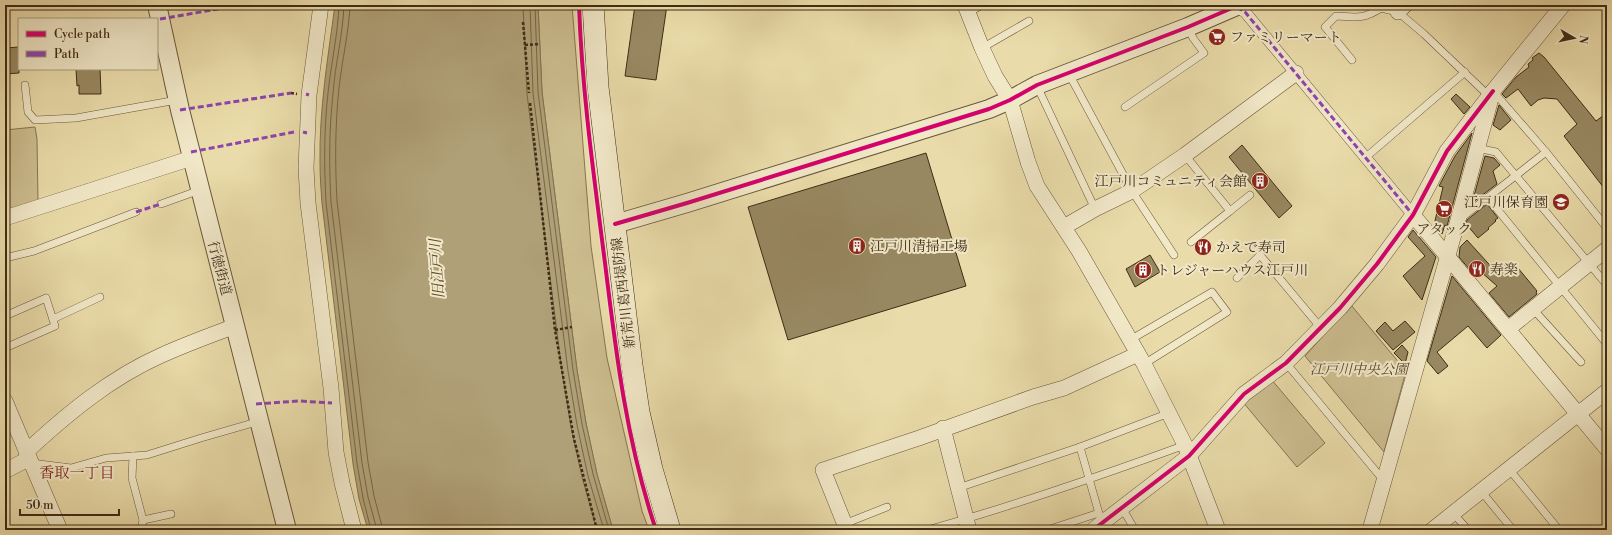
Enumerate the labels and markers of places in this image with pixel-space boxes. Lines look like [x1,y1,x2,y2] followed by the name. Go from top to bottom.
[1207,27,1227,47] supermarket icon: ファミリーマート
[1230,29,1342,47] place label: ファミリーマート
[1250,171,1270,191] building icon: 江戸川コミュニティ会館
[1094,173,1247,191] place label: 江戸川コミュニティ会館
[1551,192,1571,212] school or university icon: 江戸川保育園
[1464,194,1548,212] place label: 江戸川保育園
[1434,199,1454,219] supermarket icon: アタック
[1416,221,1472,239] place label: アタック
[847,236,867,256] building icon: 江戸川清掃工場
[1193,237,1213,257] restaurant icon: かえで寿司
[870,238,968,256] place label: 江戸川清掃工場
[1216,239,1286,257] place label: かえで寿司
[1467,259,1487,279] restaurant icon: 寿楽
[1133,260,1153,280] building icon: トレジャーハウス江戸川
[1490,261,1518,279] place label: 寿楽
[1156,262,1308,280] place label: トレジャーハウス江戸川

